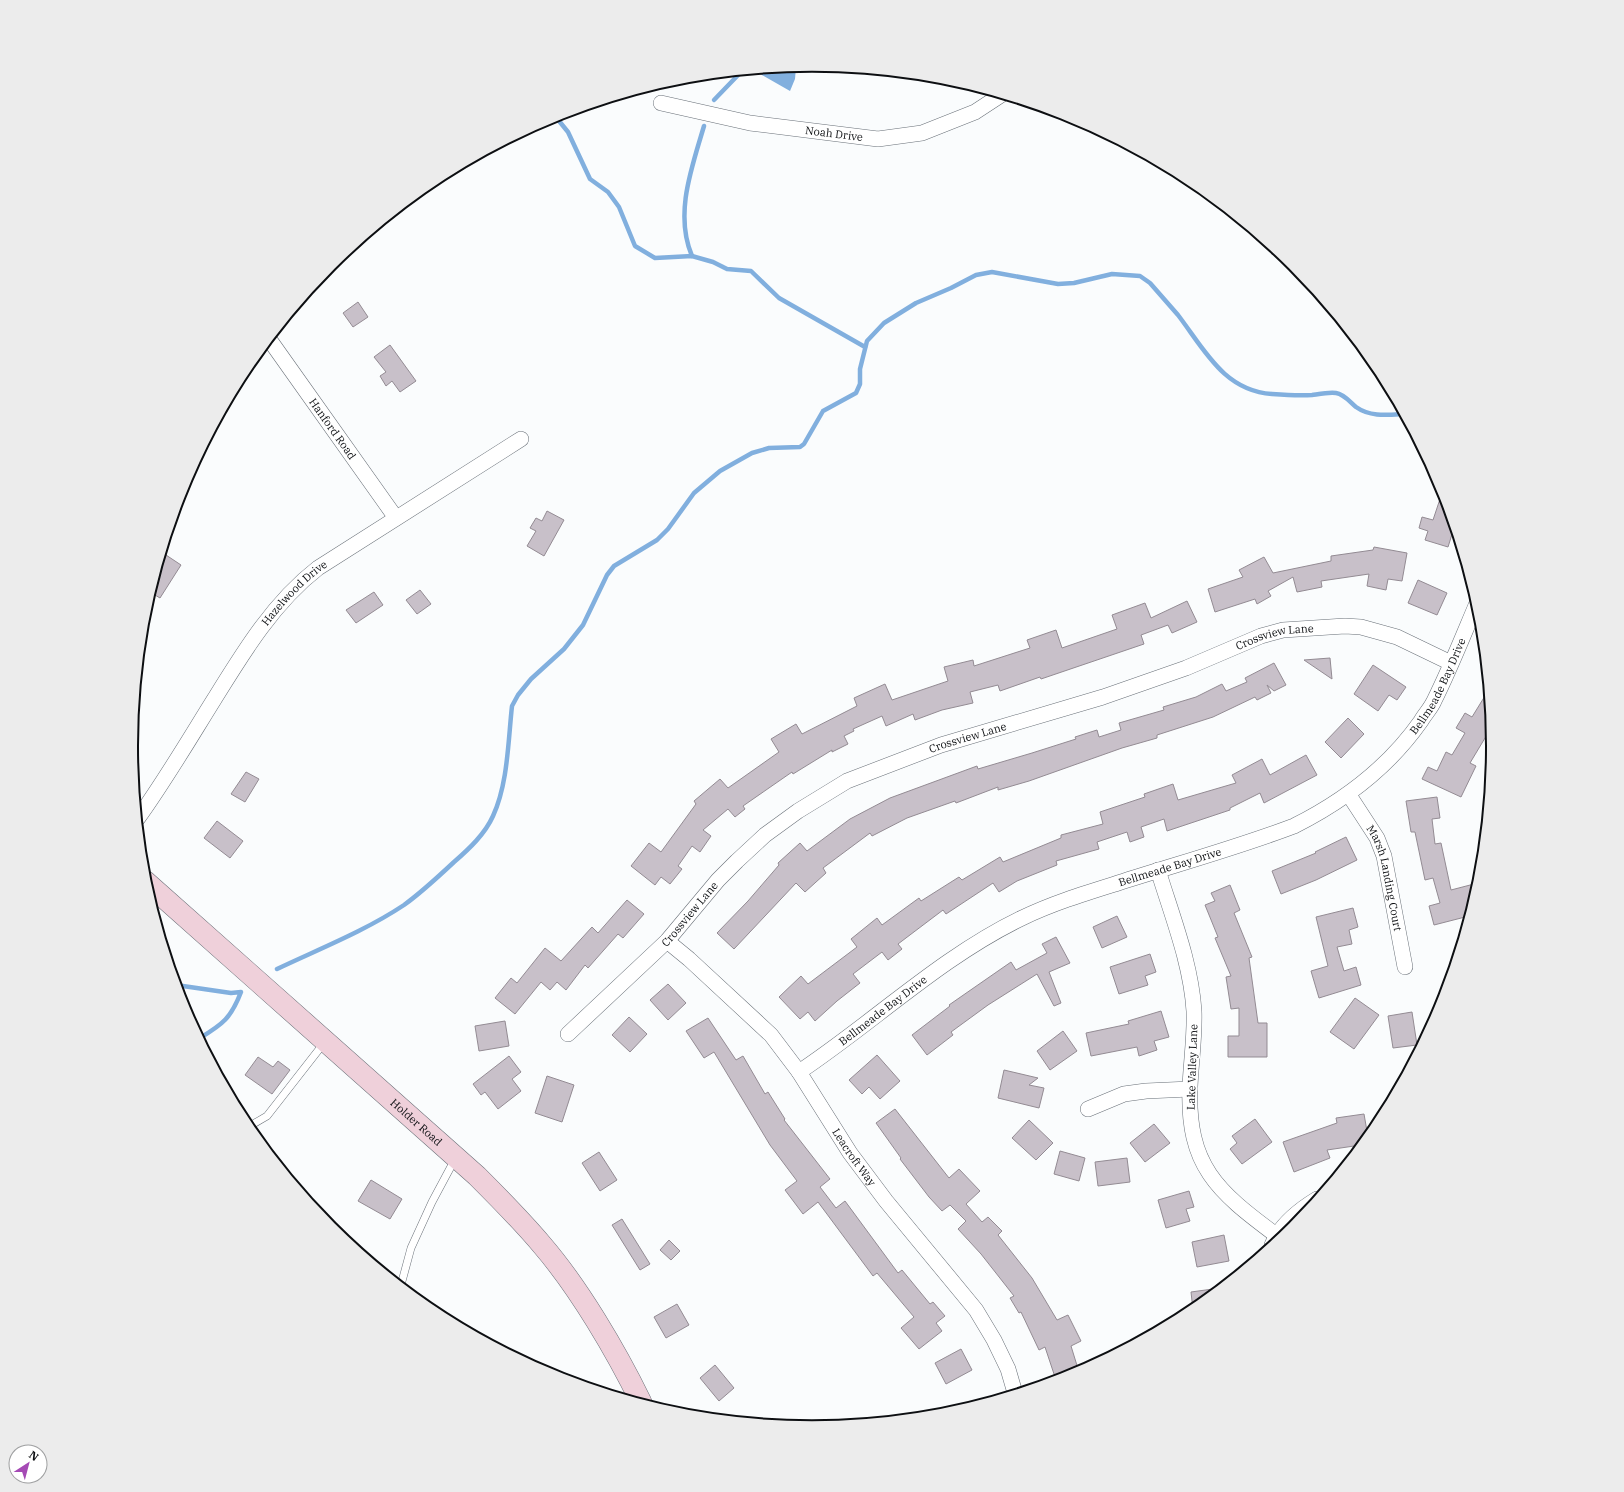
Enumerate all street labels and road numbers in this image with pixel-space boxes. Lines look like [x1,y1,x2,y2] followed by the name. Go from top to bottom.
[804,123,864,144] street label: Noah Drive
[306,395,359,462] street label: Hanford Road
[258,557,330,628] street label: Hazelwood Drive
[1233,621,1314,653] street label: Crossview Lane
[1407,636,1469,737] street label: Bellmeade Bay Drive
[927,719,1008,756] street label: Crossview Lane
[1363,822,1405,932] street label: Marsh Landing Court
[1117,844,1223,889] street label: Bellmeade Bay Drive
[658,879,721,950] street label: Crossview Lane
[836,972,930,1048] street label: Bellmeade Bay Drive
[1184,1024,1201,1110] street label: Lake Valley Lane
[388,1095,445,1149] street label: Holder Road
[829,1126,879,1189] street label: Leacroft Way

